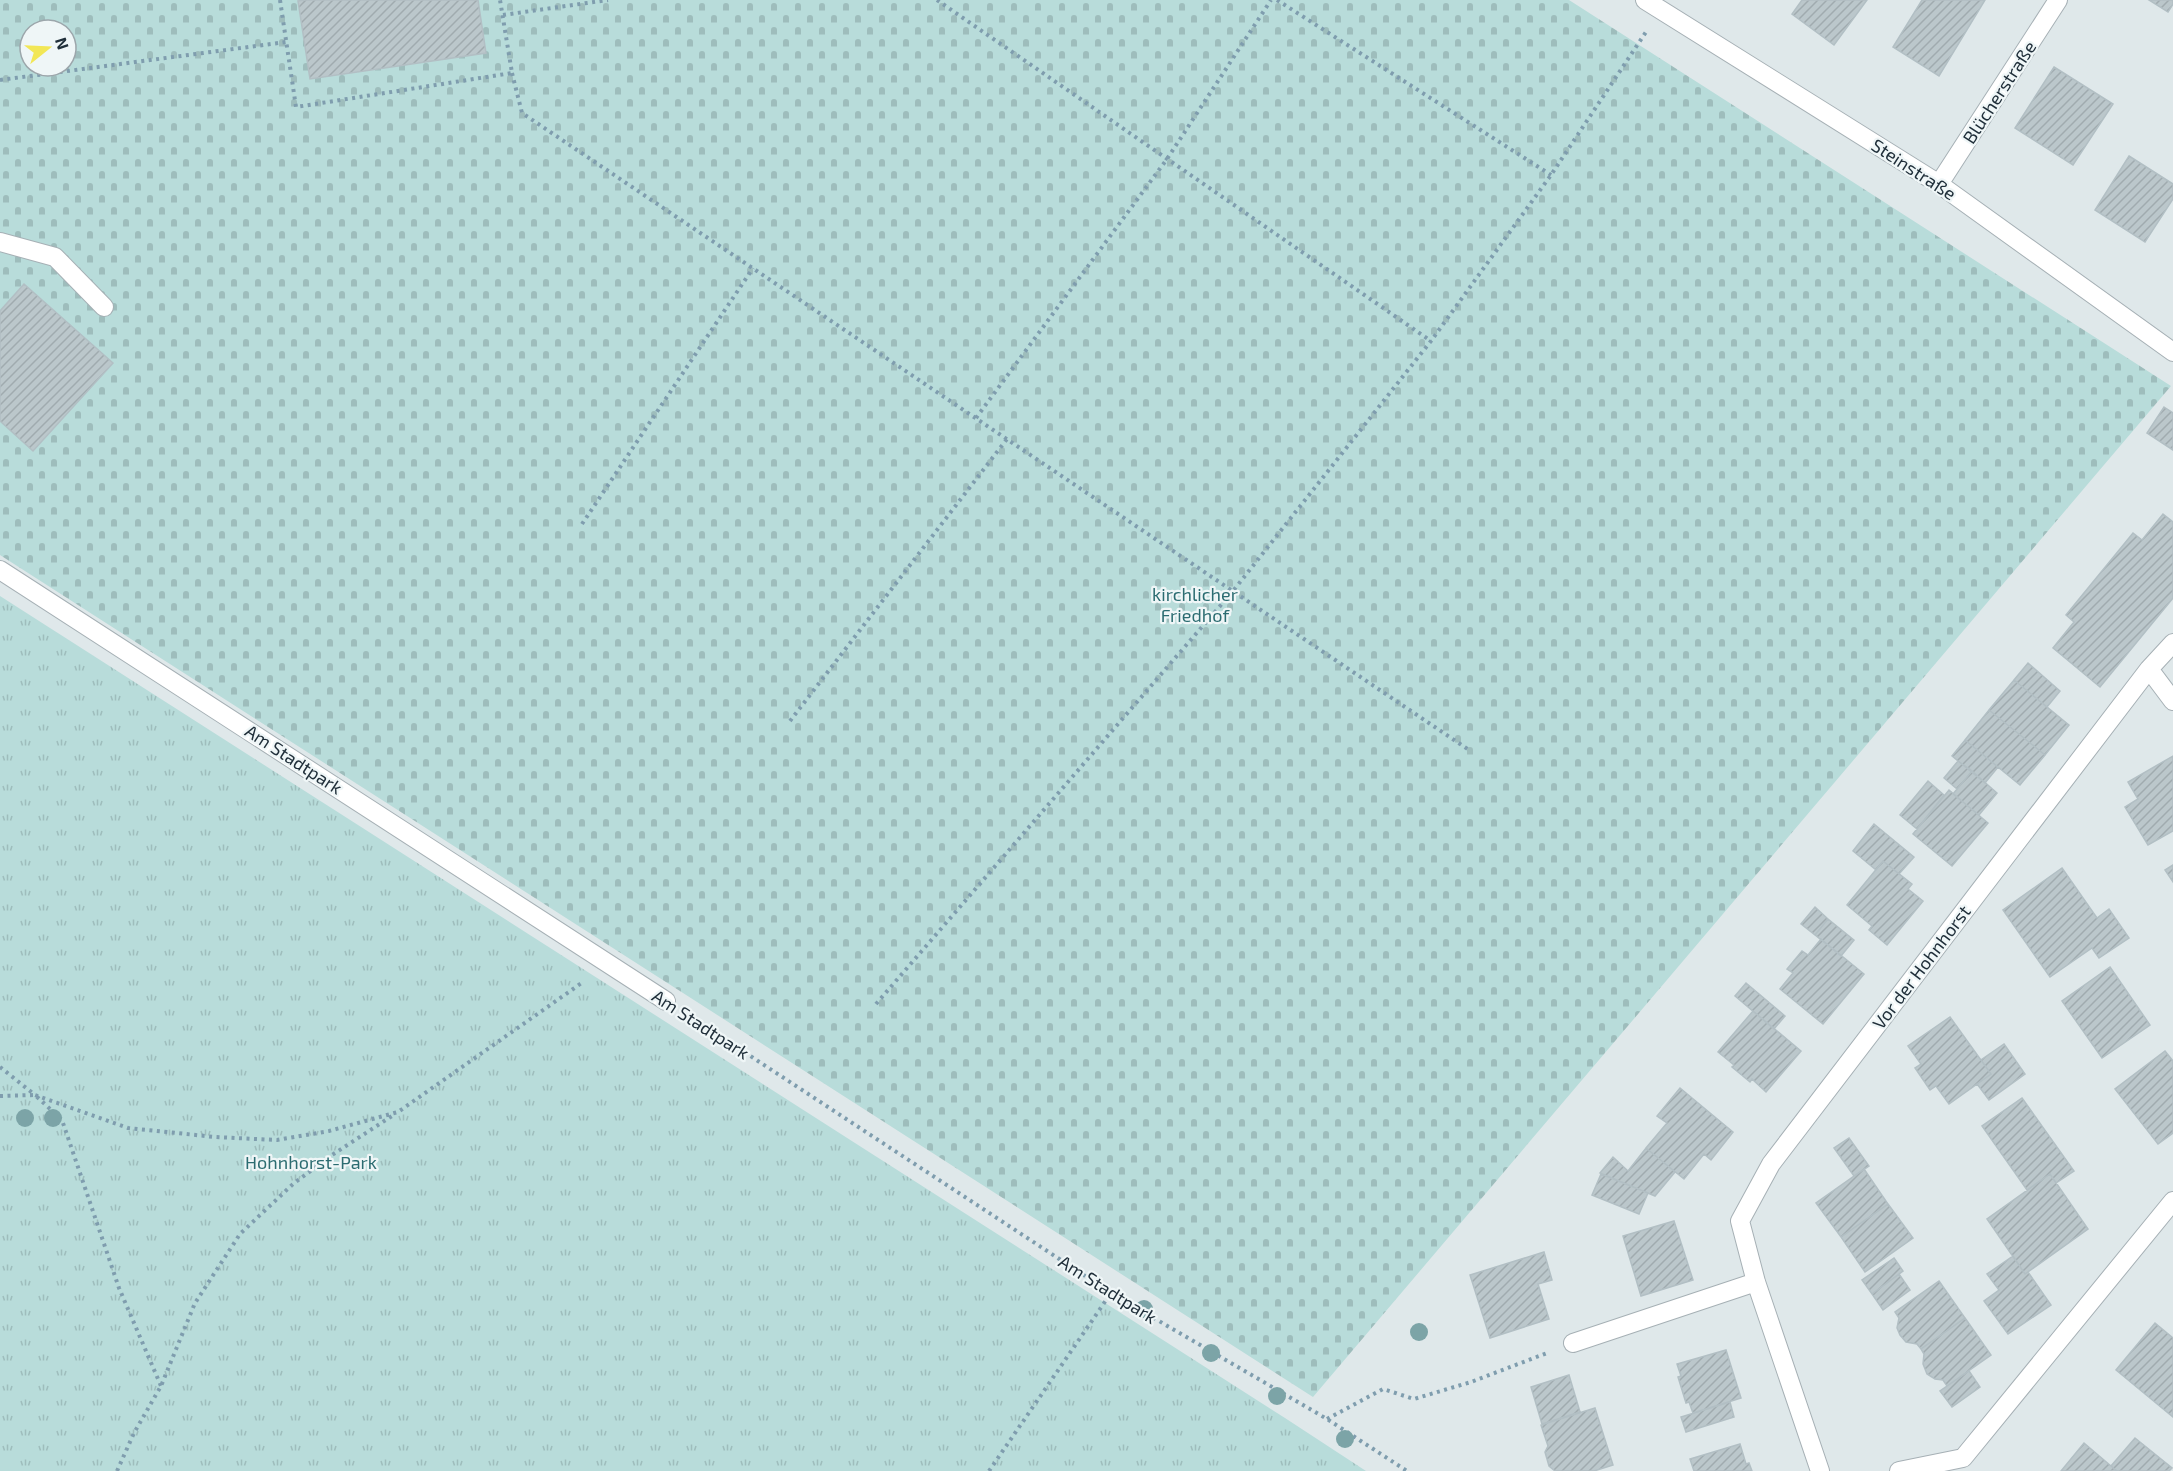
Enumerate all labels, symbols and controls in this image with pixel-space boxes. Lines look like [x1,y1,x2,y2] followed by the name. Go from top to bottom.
[18,18,78,78] north arrow
[52,35,74,52] text: N
[1958,37,2040,147] street label: Blücherstraße
[1868,134,1960,204] street label: Steinstraße
[1152,583,1238,626] park label: kirchlicher Friedhof
[241,719,347,799] street label: Am Stadtpark
[1867,901,1975,1033] street label: Vor der Hohnhorst
[648,984,754,1064] street label: Am Stadtpark
[245,1151,377,1173] park label: Hohnhorst-Park
[1055,1250,1161,1328] street label: Am Stadtpark

